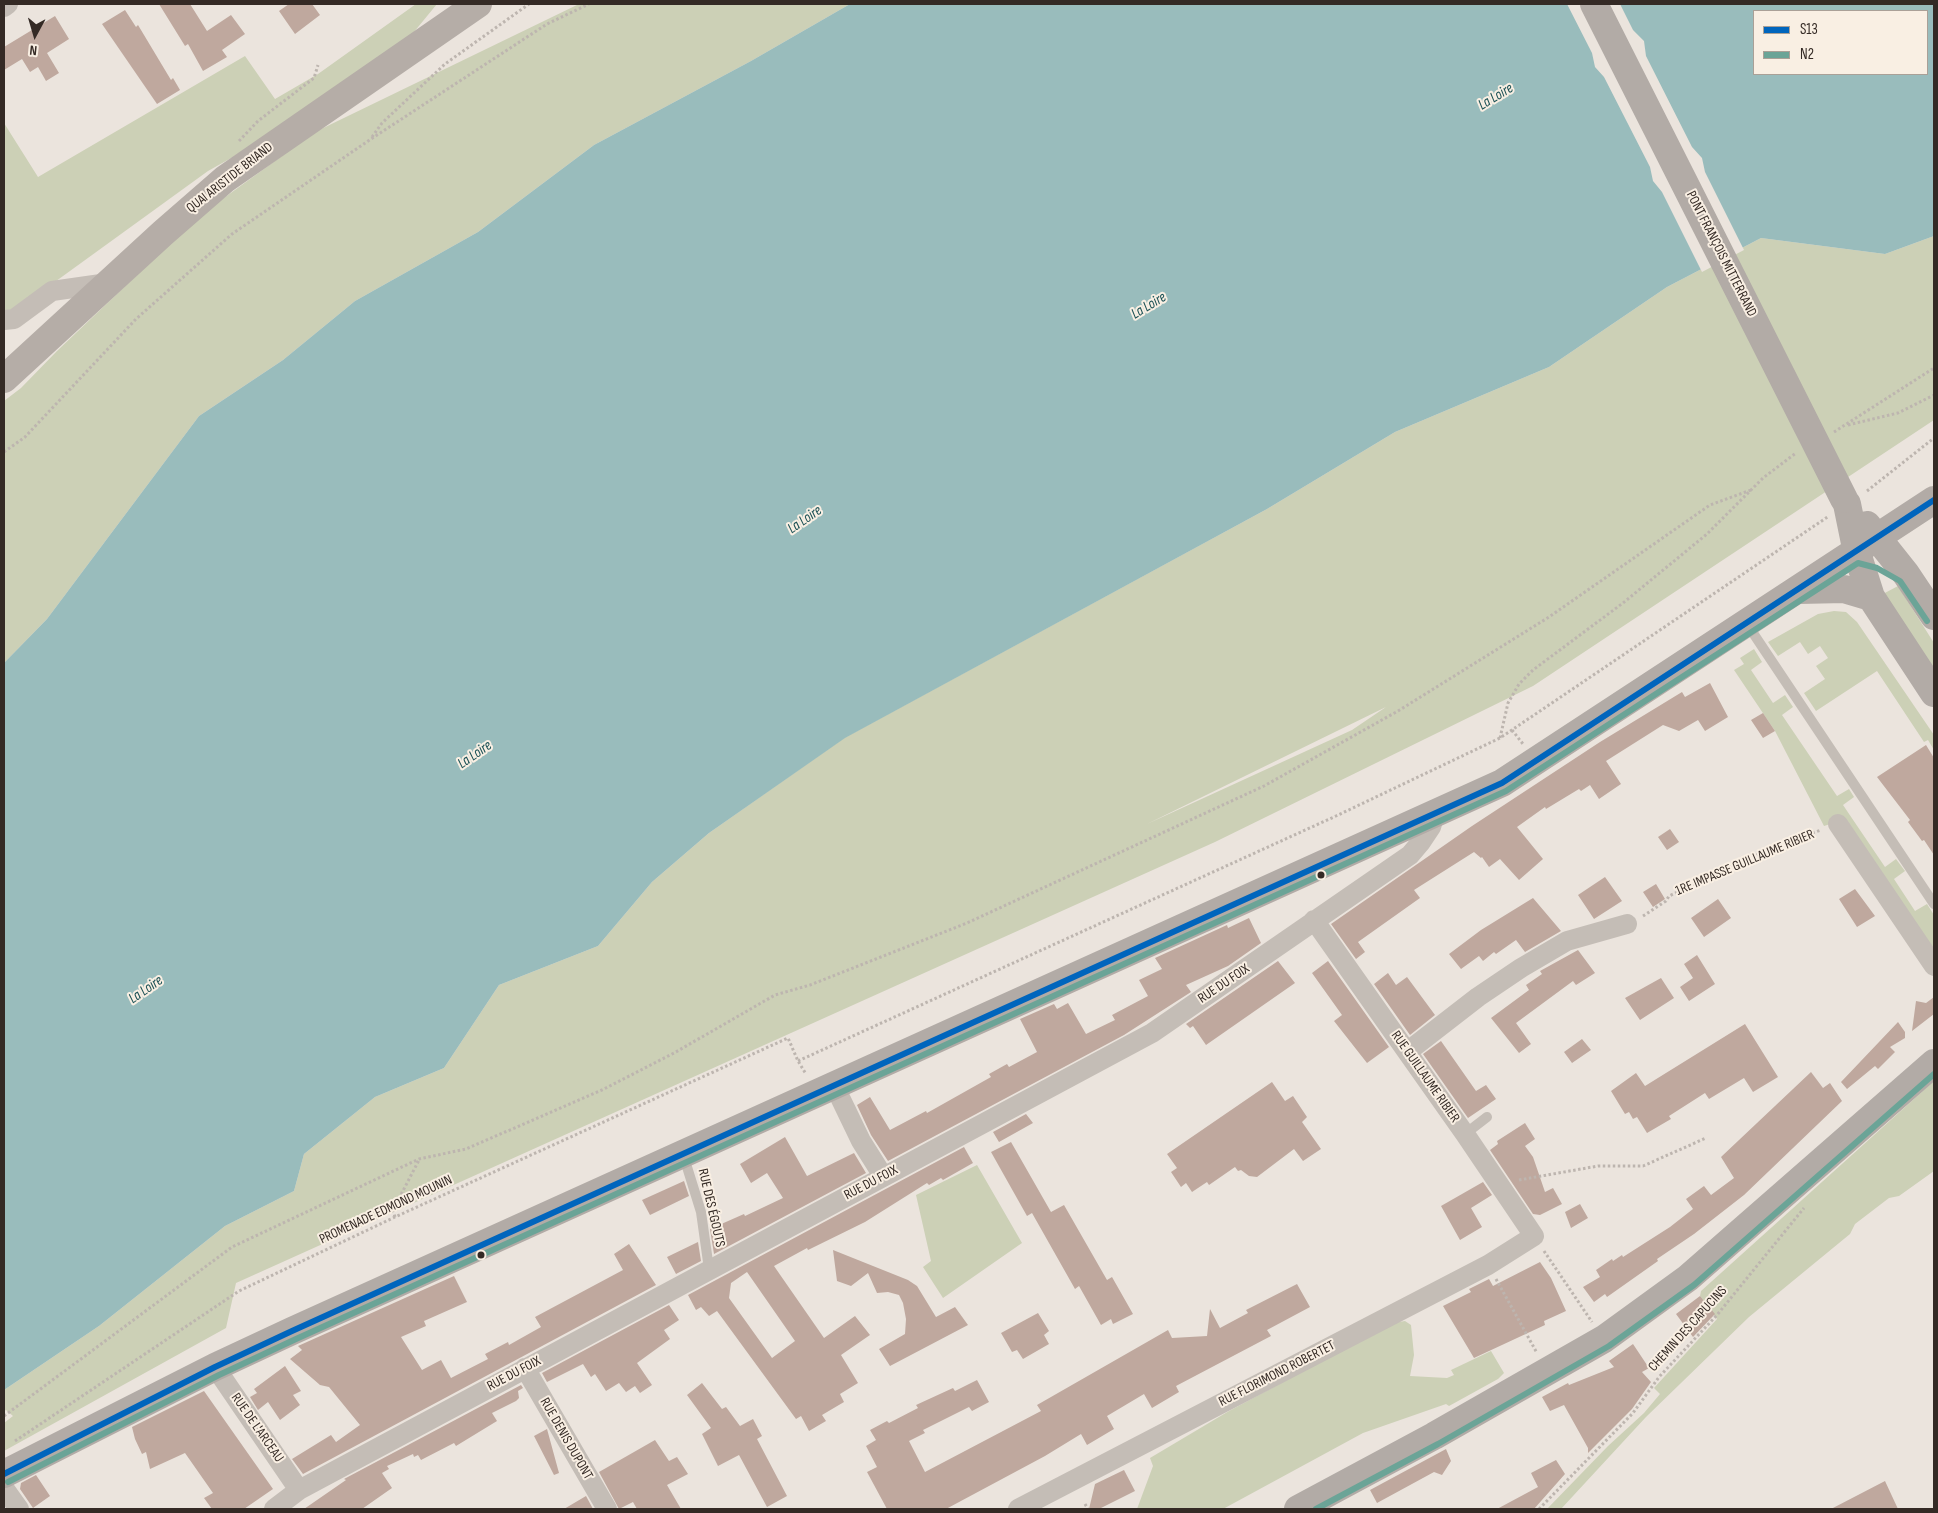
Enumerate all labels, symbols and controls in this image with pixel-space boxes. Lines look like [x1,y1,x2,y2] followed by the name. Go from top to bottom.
[10,10,60,60] north arrow
[1753,10,1928,75] legend
[1800,20,1818,39] text: S13
[29,42,38,59] text: N
[1800,45,1814,64] text: N2
[1475,80,1517,114] water label: La Loire
[183,139,277,217] street label: QUAI ARISTIDE BRIAND
[1682,188,1760,320] street label: PONT FRANÇOIS MITTERRAND
[1128,289,1170,323] water label: La Loire
[784,502,826,538] water label: La Loire
[454,737,496,773] water label: La Loire
[1673,826,1817,900] street label: 1RE IMPASSE GUILLAUME RIBIER
[1316,870,1326,880] unlabelled marker
[1195,961,1253,1007] street label: RUE DU FOIX
[125,972,167,1008] water label: La Loire
[1387,1028,1463,1126] street label: RUE GUILLAUME RIBIER
[841,1162,901,1204] street label: RUE DU FOIX
[694,1167,728,1249] street label: RUE DES ÉGOUTS
[317,1172,455,1248] street label: PROMENADE EDMOND MOUNIN
[476,1250,486,1260] unlabelled marker
[1645,1283,1731,1375] street label: CHEMIN DES CAPUCINS
[1216,1337,1338,1411] street label: RUE FLORIMOND ROBERTET
[484,1353,544,1395] street label: RUE DU FOIX
[227,1390,287,1466] street label: RUE DE L'ARCEAU
[536,1395,596,1483] street label: RUE DENIS DUPONT

